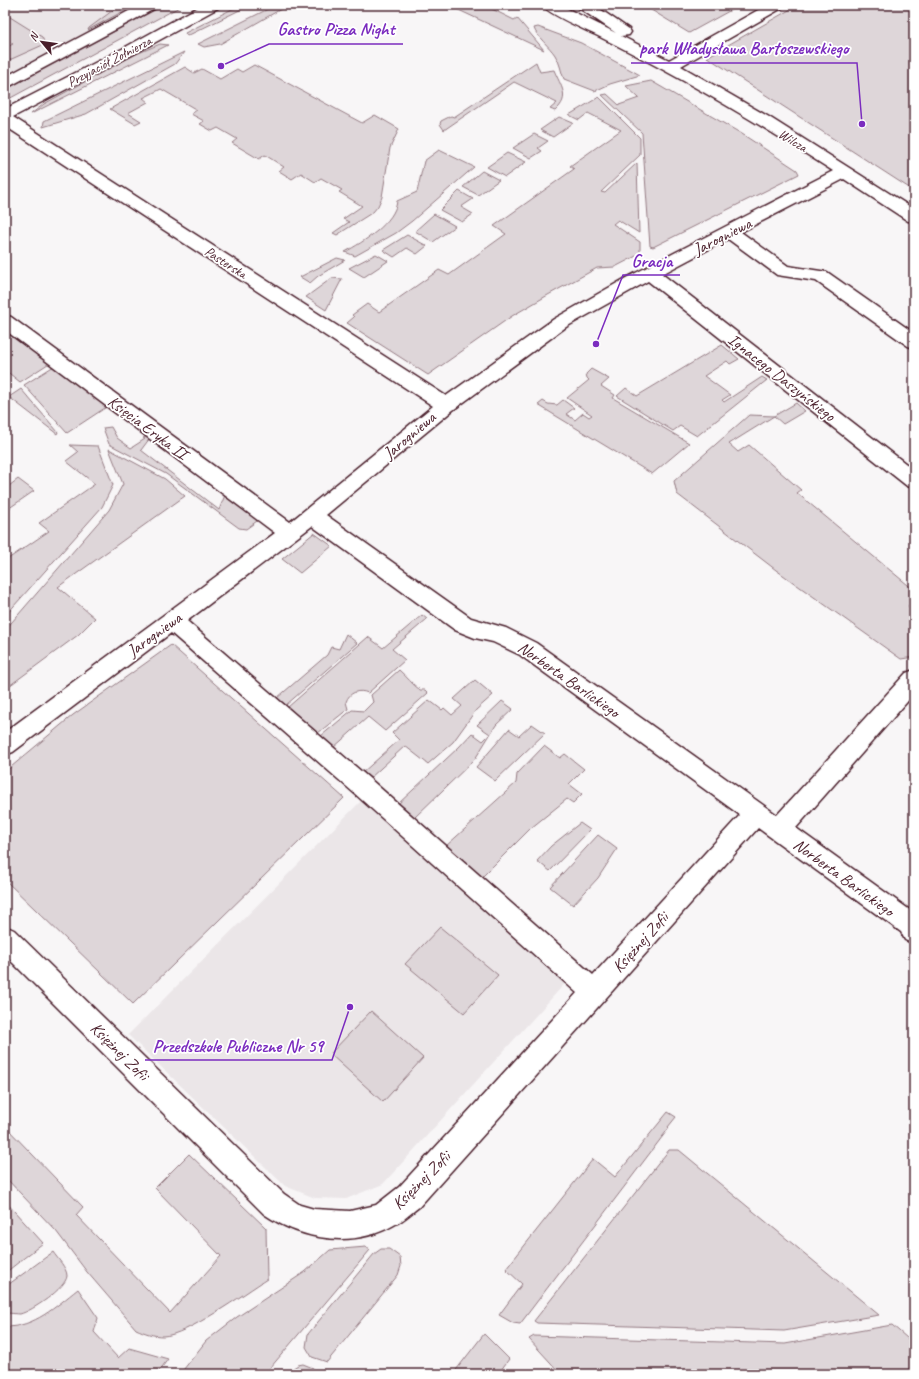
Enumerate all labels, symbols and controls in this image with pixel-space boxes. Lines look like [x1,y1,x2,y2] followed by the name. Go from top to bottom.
[269,14,403,44] callout: Gastro Pizza Night
[277,18,397,40] text: Gastro Pizza Night
[22,22,62,62] north arrow
[25,29,42,44] text: N
[64,32,155,91] street label: Przyjaciół Żołnierza
[631,33,857,63] callout: park Władysława Bartoszewskiego
[640,37,850,59] text: park Władysława Bartoszewskiego
[775,125,811,156] street label: Wilcza
[689,212,756,260] street label: Jarogniewa
[202,243,251,283] street label: Pasterska
[623,245,680,275] callout: Gracja
[631,250,674,272] text: Gracja
[724,329,840,426] street label: Ignacego Daszyńskiego
[104,391,194,466] street label: Księcia Eryka II
[378,406,441,464] street label: Jarogniewa
[122,607,187,662] street label: Jarogniewa
[514,637,625,723] street label: Norberta Barlickiego
[789,834,900,922] street label: Norberta Barlickiego
[608,906,675,977] street label: Księżnej Zofii
[86,1018,155,1087] street label: Księżnej Zofii
[145,1030,332,1060] callout: Przedszkole Publiczne Nr 59
[153,1035,325,1057] text: Przedszkole Publiczne Nr 59
[388,1145,457,1214] street label: Księżnej Zofii

